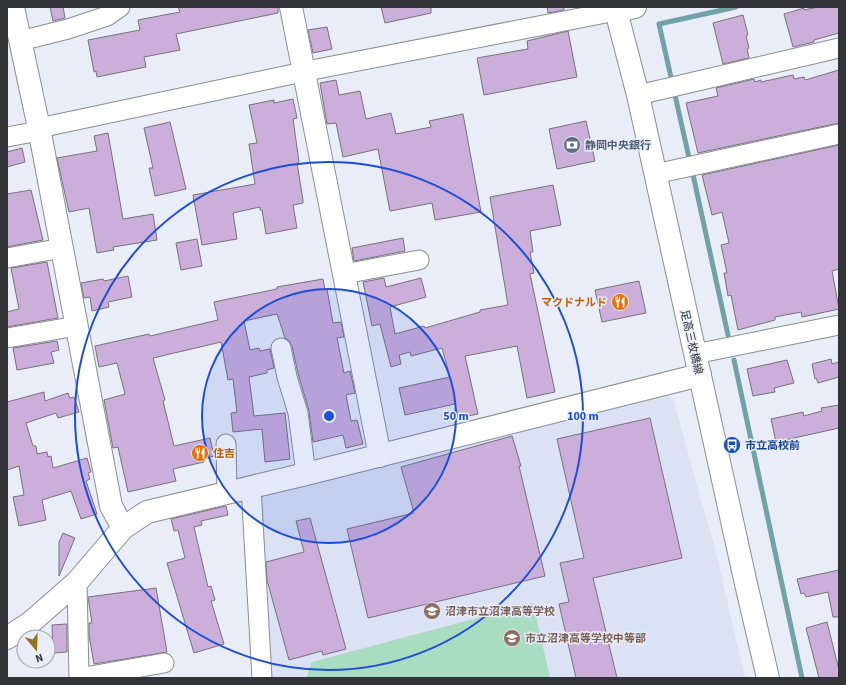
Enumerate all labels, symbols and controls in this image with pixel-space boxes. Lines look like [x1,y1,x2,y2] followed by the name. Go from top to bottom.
[562,135,582,155] bank icon: 静岡中央銀行
[585,138,651,153] place label: 静岡中央銀行
[610,292,630,312] restaurant icon: マクドナルド
[541,295,607,310] place label: マクドナルド
[677,308,706,376] street label: 足高三枚橋線
[443,408,469,425] text: 50 m
[567,408,599,425] text: 100 m
[322,409,336,423] centre of rings
[722,435,742,455] bus stop icon: 市立高校前
[745,438,800,453] place label: 市立高校前
[190,443,210,463] restaurant icon: 住吉
[213,446,235,461] place label: 住吉
[422,601,442,621] school or university icon: 沼津市立沼津高等学校
[445,604,555,619] place label: 沼津市立沼津高等学校
[502,628,522,648] school or university icon: 市立沼津高等学校中等部
[16,629,56,669] north arrow
[525,631,646,646] place label: 市立沼津高等学校中等部
[33,650,45,666] text: N

